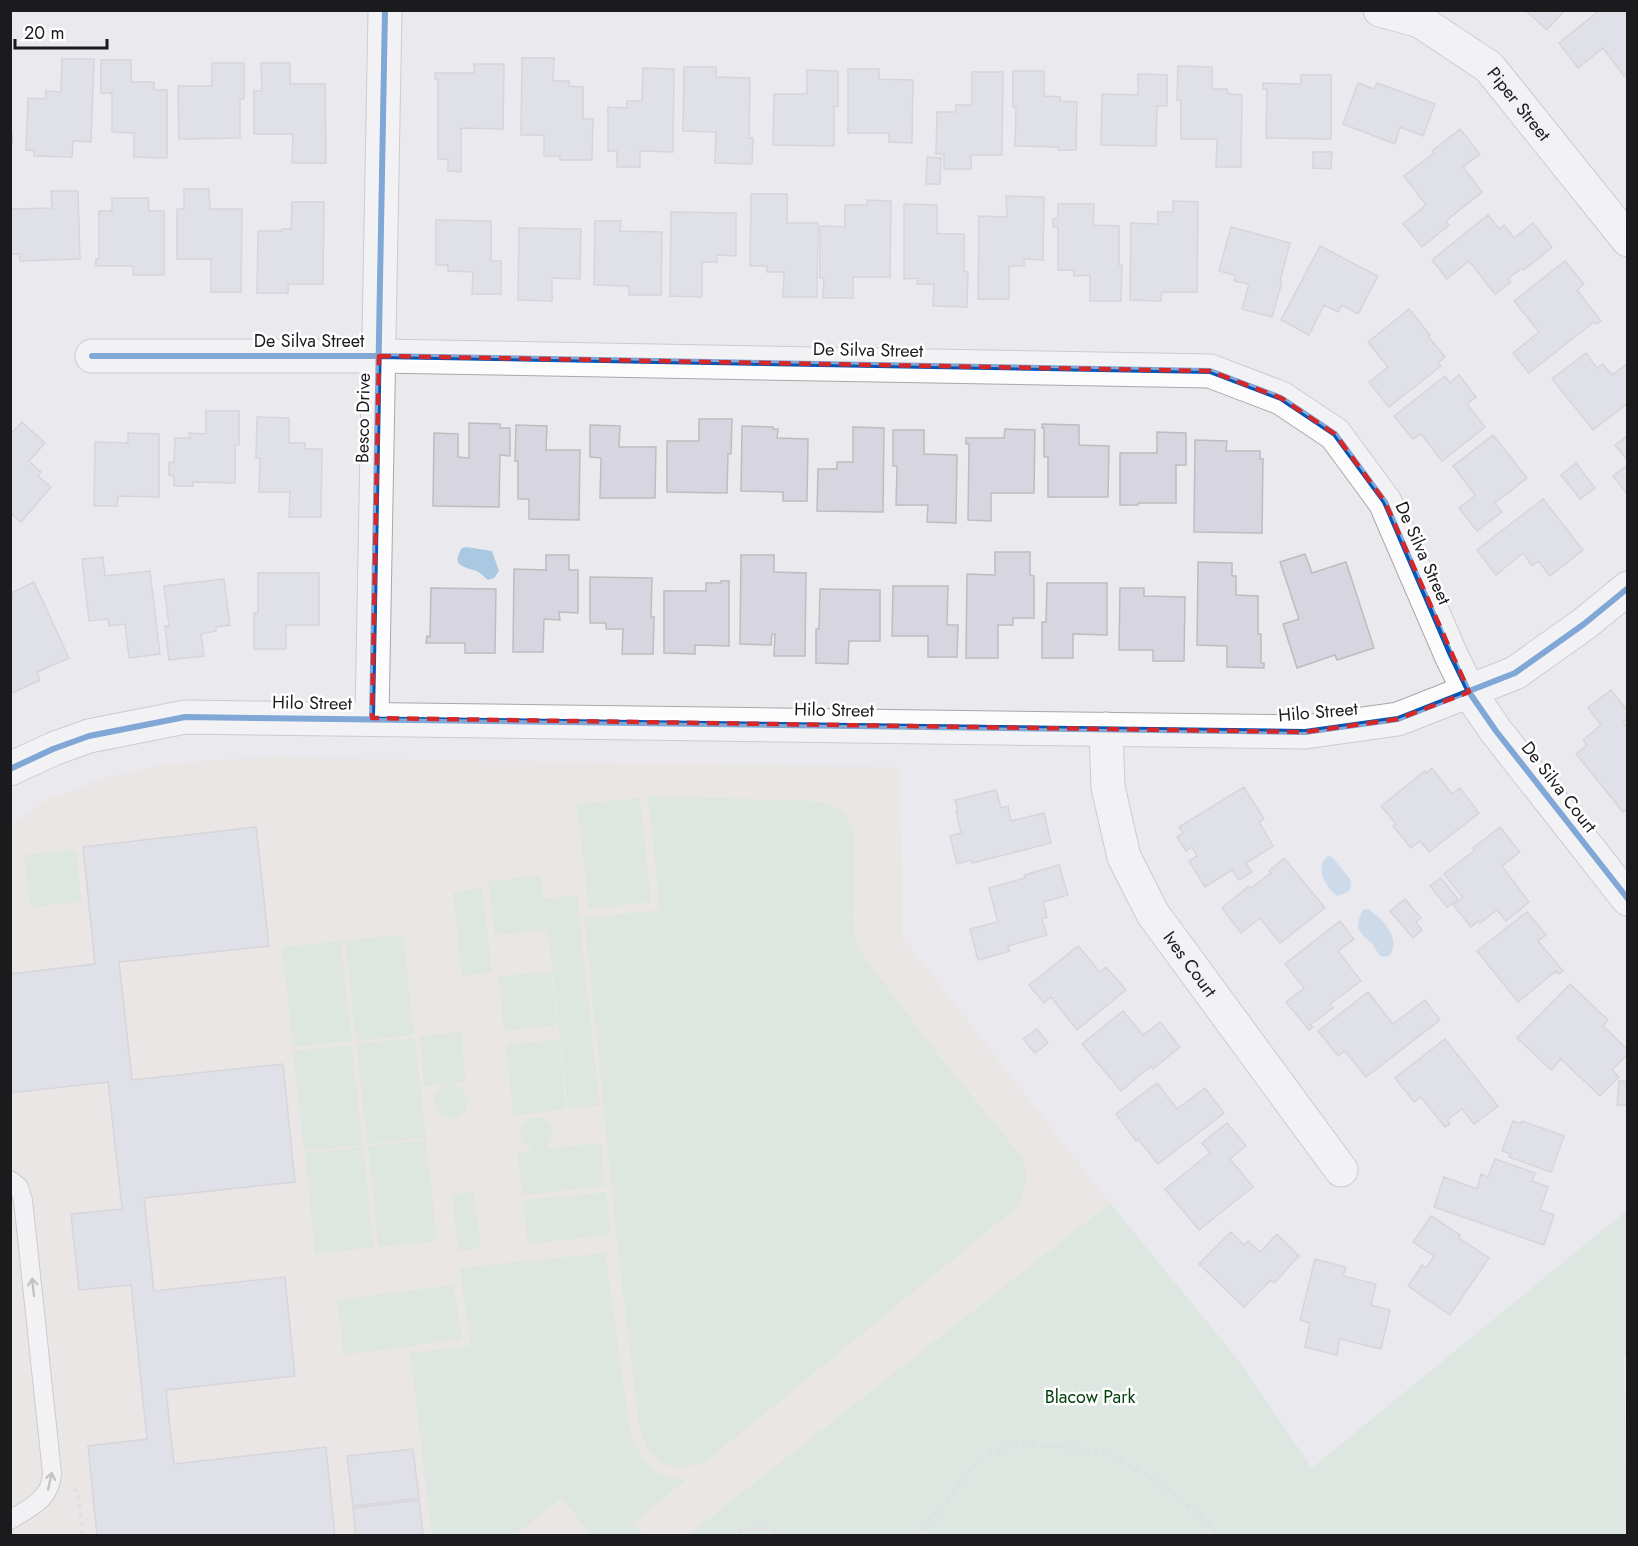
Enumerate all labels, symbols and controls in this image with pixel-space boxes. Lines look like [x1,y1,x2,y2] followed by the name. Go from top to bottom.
[15,12,106,50] scale bar
[24,20,64,46] text: 20 m
[1481,61,1557,147] street label: Piper Street
[254,328,365,354] street label: De Silva Street
[813,336,924,364] street label: De Silva Street
[349,373,377,463] street label: Besco Drive
[1389,497,1458,609] street label: De Silva Street
[272,689,353,717] street label: Hilo Street
[794,696,875,724] street label: Hilo Street
[1277,696,1360,728] street label: Hilo Street
[1515,736,1603,839] street label: De Silva Court
[1157,926,1223,1003] street label: Ives Court
[27,1278,38,1298] one-way arrow
[1045,1384,1135,1410] park label: Blacow Park
[45,1472,56,1491] one-way arrow

